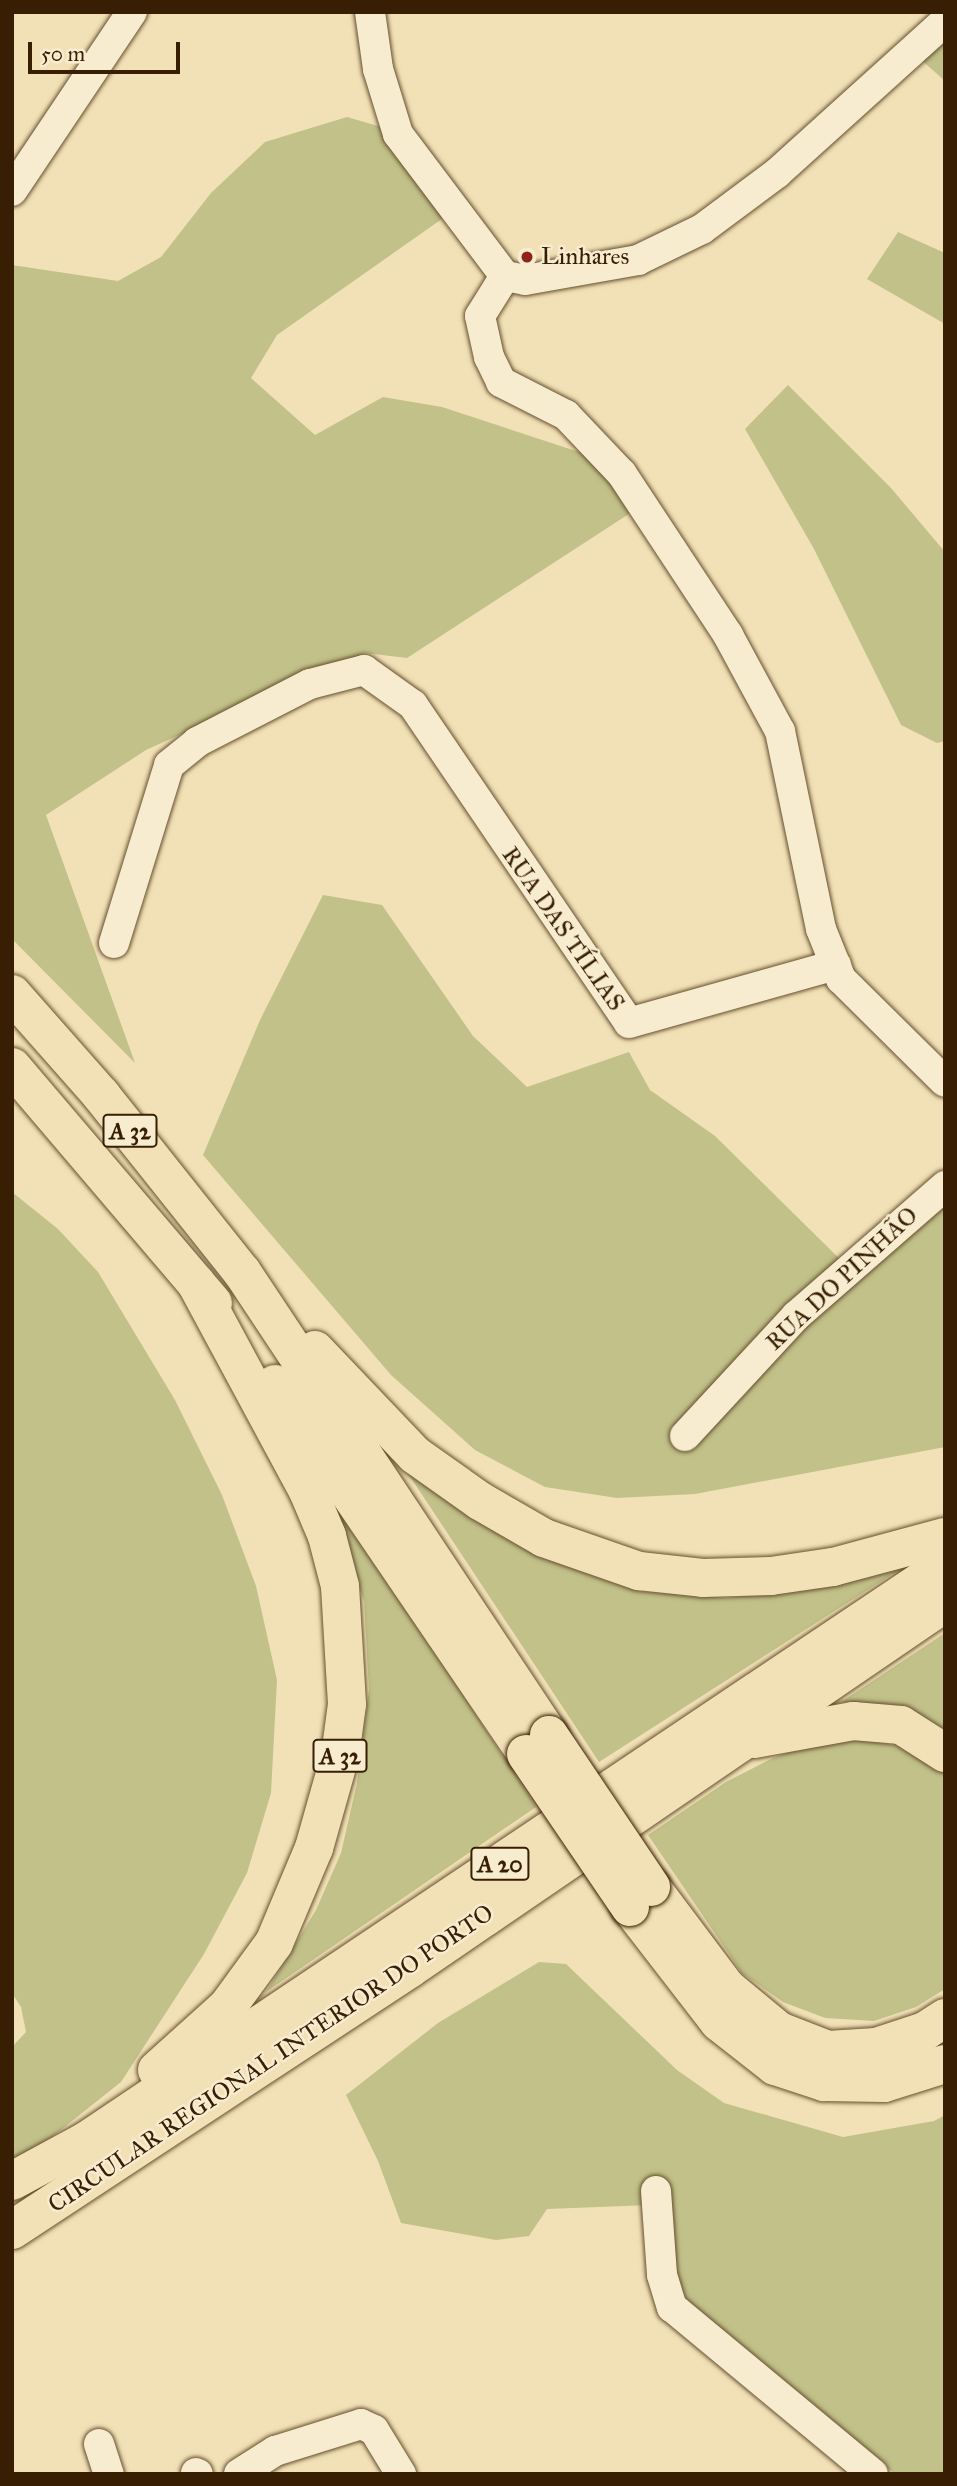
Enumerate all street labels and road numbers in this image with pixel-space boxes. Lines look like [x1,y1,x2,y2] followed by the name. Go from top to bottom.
[496,841,630,1017] street label: RUA DAS TÍLIAS
[102,1112,158,1150] road number: A 32
[760,1201,924,1357] street label: RUA DO PINHÃO
[312,1736,368,1776] road number: A 32
[470,1844,530,1884] road number: A 20
[43,1899,499,2219] street label: CIRCULAR REGIONAL INTERIOR DO PORTO

